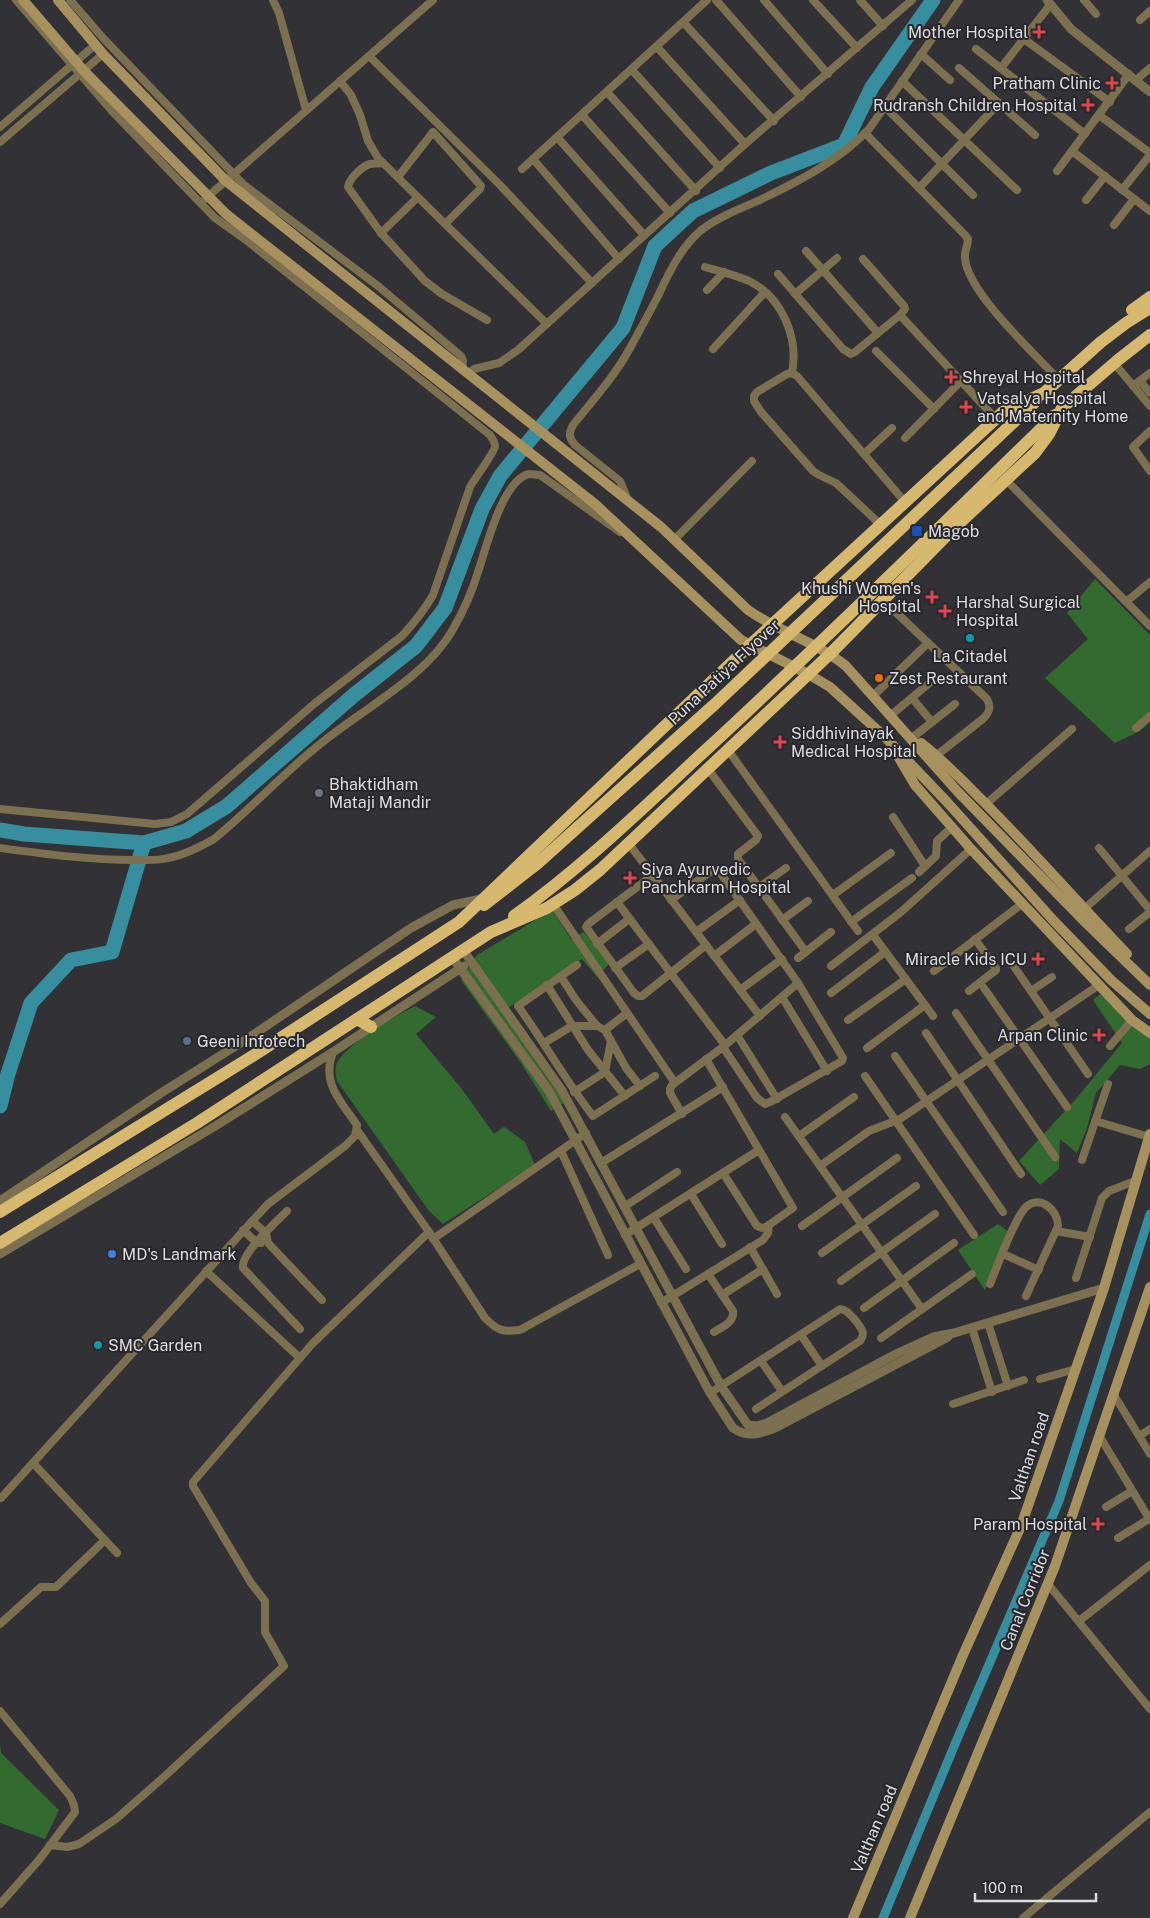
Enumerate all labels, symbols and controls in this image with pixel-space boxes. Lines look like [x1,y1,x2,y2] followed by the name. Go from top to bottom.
[908,23,1028,42] place label: Mother Hospital
[1032,25,1046,39] marker: Mother Hospital
[993,74,1101,93] place label: Pratham Clinic
[1105,76,1119,90] marker: Pratham Clinic
[873,96,1077,115] place label: Rudransh Children Hospital
[1081,98,1095,112] marker: Rudransh Children Hospital
[962,368,1086,387] place label: Shreyal Hospital
[944,370,958,384] marker: Shreyal Hospital
[977,389,1128,426] place label: Vatsalya Hospital and Maternity Home
[959,400,973,414] marker: Vatsalya Hospital and Maternity Home
[928,522,979,541] place label: Magob
[910,524,924,538] marker: Magob
[801,579,921,616] place label: Khushi Women's Hospital
[925,590,939,604] marker: Khushi Women's Hospital
[956,593,1081,630] place label: Harshal Surgical Hospital
[938,604,952,618] marker: Harshal Surgical Hospital
[664,615,784,729] street label: Puna Patiya Flyover
[964,632,976,644] marker: La Citadel
[932,647,1008,666] place label: La Citadel
[889,669,1008,688] place label: Zest Restaurant
[873,672,885,684] marker: Zest Restaurant
[791,724,917,761] place label: Siddhivinayak Medical Hospital
[773,735,787,749] marker: Siddhivinayak Medical Hospital
[329,775,431,812] place label: Bhaktidham Mataji Mandir
[313,787,325,799] marker: Bhaktidham Mataji Mandir
[641,860,791,897] place label: Siya Ayurvedic Panchkarm Hospital
[623,871,637,885] marker: Siya Ayurvedic Panchkarm Hospital
[905,950,1027,969] place label: Miracle Kids ICU
[1031,952,1045,966] marker: Miracle Kids ICU
[997,1026,1088,1045] place label: Arpan Clinic
[1092,1028,1106,1042] marker: Arpan Clinic
[197,1032,305,1051] place label: Geeni Infotech
[181,1035,193,1047] marker: Geeni Infotech
[122,1245,237,1264] place label: MD's Landmark
[106,1248,118,1260] marker: MD's Landmark
[108,1336,202,1355] place label: SMC Garden
[92,1339,104,1351] marker: SMC Garden
[1005,1409,1053,1505] street label: Valthan road
[973,1515,1087,1534] place label: Param Hospital
[1091,1517,1105,1531] marker: Param Hospital
[996,1546,1054,1654] street label: Canal Corridor
[847,1782,901,1876] street label: Valthan road
[975,1870,1096,1902] scale bar
[982,1879,1023,1896] text: 100 m

